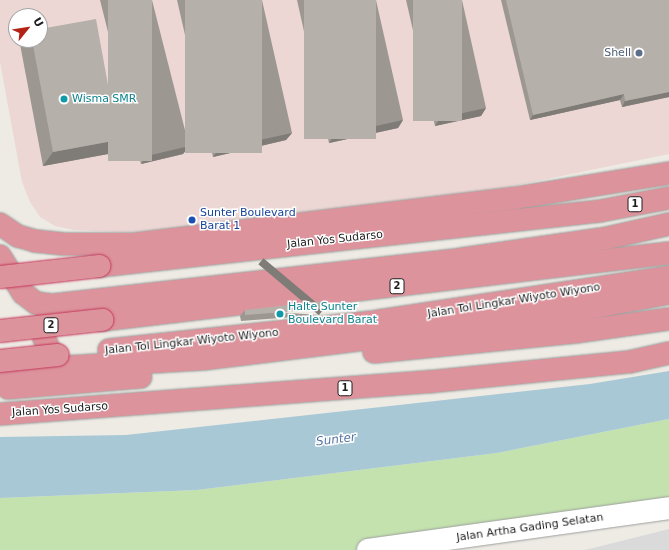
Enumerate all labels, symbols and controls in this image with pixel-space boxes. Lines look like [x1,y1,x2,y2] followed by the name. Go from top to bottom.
[8,8,48,48] north arrow
[30,15,46,29] text: U
[604,46,631,60] place label: Shell
[634,48,644,58] marker: Shell
[72,92,136,106] place label: Wisma SMR
[59,94,69,104] marker: Wisma SMR
[627,196,643,212] road number: 1
[200,207,296,233] place label: Sunter Boulevard Barat 1
[187,215,197,225] marker: Sunter Boulevard Barat 1
[287,228,383,252] street label: Jalan Yos Sudarso
[389,278,405,294] road number: 2
[427,281,601,321] street label: Jalan Tol Lingkar Wiyoto Wiyono
[288,301,377,327] place label: Halte Sunter Boulevard Barat
[275,309,285,319] marker: Halte Sunter Boulevard Barat
[43,317,59,333] road number: 2
[105,326,279,358] street label: Jalan Tol Lingkar Wiyoto Wiyono
[337,380,353,396] road number: 1
[12,400,108,420] street label: Jalan Yos Sudarso
[315,430,357,450] water label: Sunter
[456,511,604,545] street label: Jalan Artha Gading Selatan

